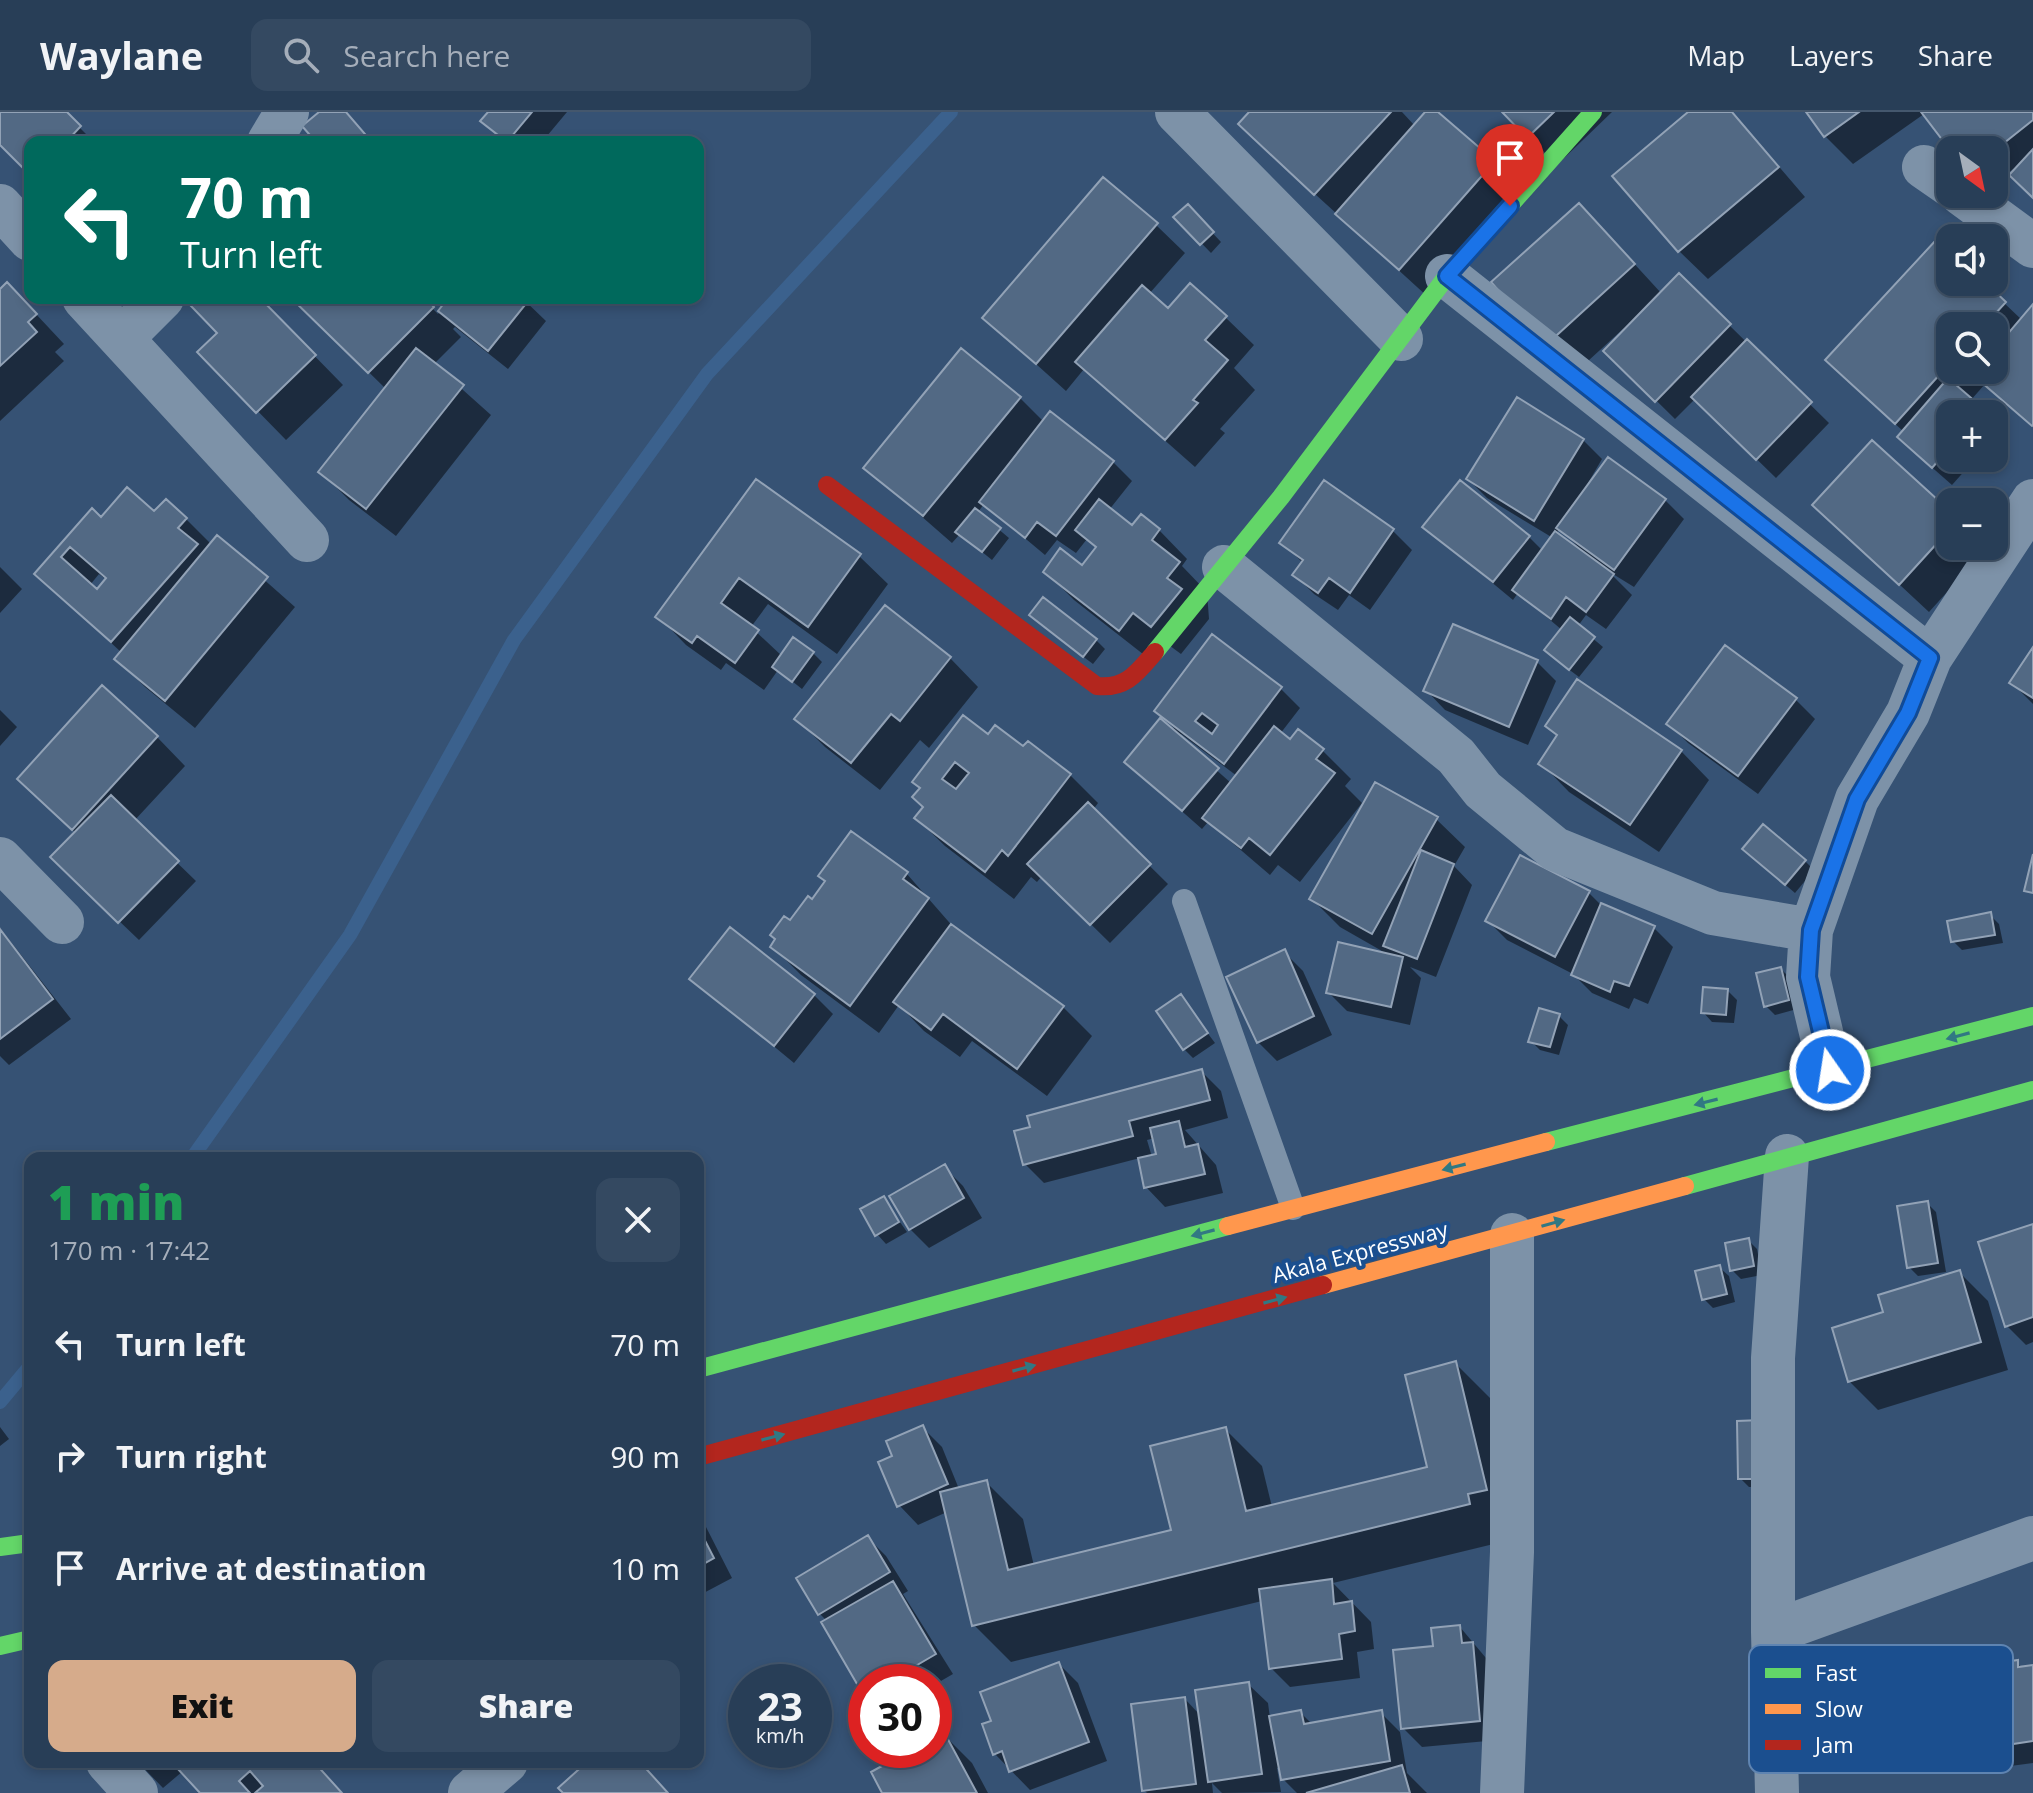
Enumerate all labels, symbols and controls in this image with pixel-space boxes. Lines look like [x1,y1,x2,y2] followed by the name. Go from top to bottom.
[251,19,811,91] search box
[40,29,203,81] text: Waylane
[279,33,323,77] icon: search
[343,35,510,76] text: Search here
[1687,36,1745,74] text: Map
[1789,36,1874,74] text: Layers
[1918,36,1993,74] text: Share
[1476,124,1544,206] pin
[1488,136,1532,180] icon: arrive
[1936,136,2008,208] north arrow
[1936,136,2008,560] map controls
[180,158,314,234] text: 70 m
[48,168,152,272] icon: left
[1936,224,2008,296] button: sound
[180,230,322,279] text: Turn left
[1936,312,2008,384] button: search
[1936,400,2008,472] button: +
[1936,488,2008,560] button: −
[1788,1028,1872,1112] position arrow
[1945,1030,1969,1043] one-way arrow
[1694,1096,1719,1108] one-way arrow
[1442,1161,1467,1173] one-way arrow
[48,1169,184,1234] text: 1 min
[596,1178,680,1262] button: close
[1268,1213,1452,1289] street label: Akala Expressway
[1541,1216,1565,1229] one-way arrow
[1190,1227,1215,1239] one-way arrow
[48,1232,210,1268] text: 170 m · 17:42
[1262,1293,1287,1305] one-way arrow
[48,1322,92,1366] icon: left
[116,1324,246,1365] text: Turn left
[610,1324,680,1365] text: 70 m
[1013,1361,1037,1374] one-way arrow
[761,1430,786,1442] one-way arrow
[48,1434,92,1478] icon: right
[116,1436,267,1477] text: Turn right
[610,1436,680,1477] text: 90 m
[48,1546,92,1590] icon: arrive
[116,1548,427,1589] text: Arrive at destination
[610,1548,680,1589] text: 10 m
[1749,1645,2013,1773] legend
[1815,1657,1857,1687] text: Fast
[48,1660,356,1752] button: Exit
[372,1660,680,1752] button: Share
[848,1664,952,1768] speed limit sign: 30
[757,1678,803,1733] text: 23
[1815,1693,1863,1723] text: Slow
[756,1722,804,1749] text: km/h
[1813,1729,1854,1759] text: Jam

